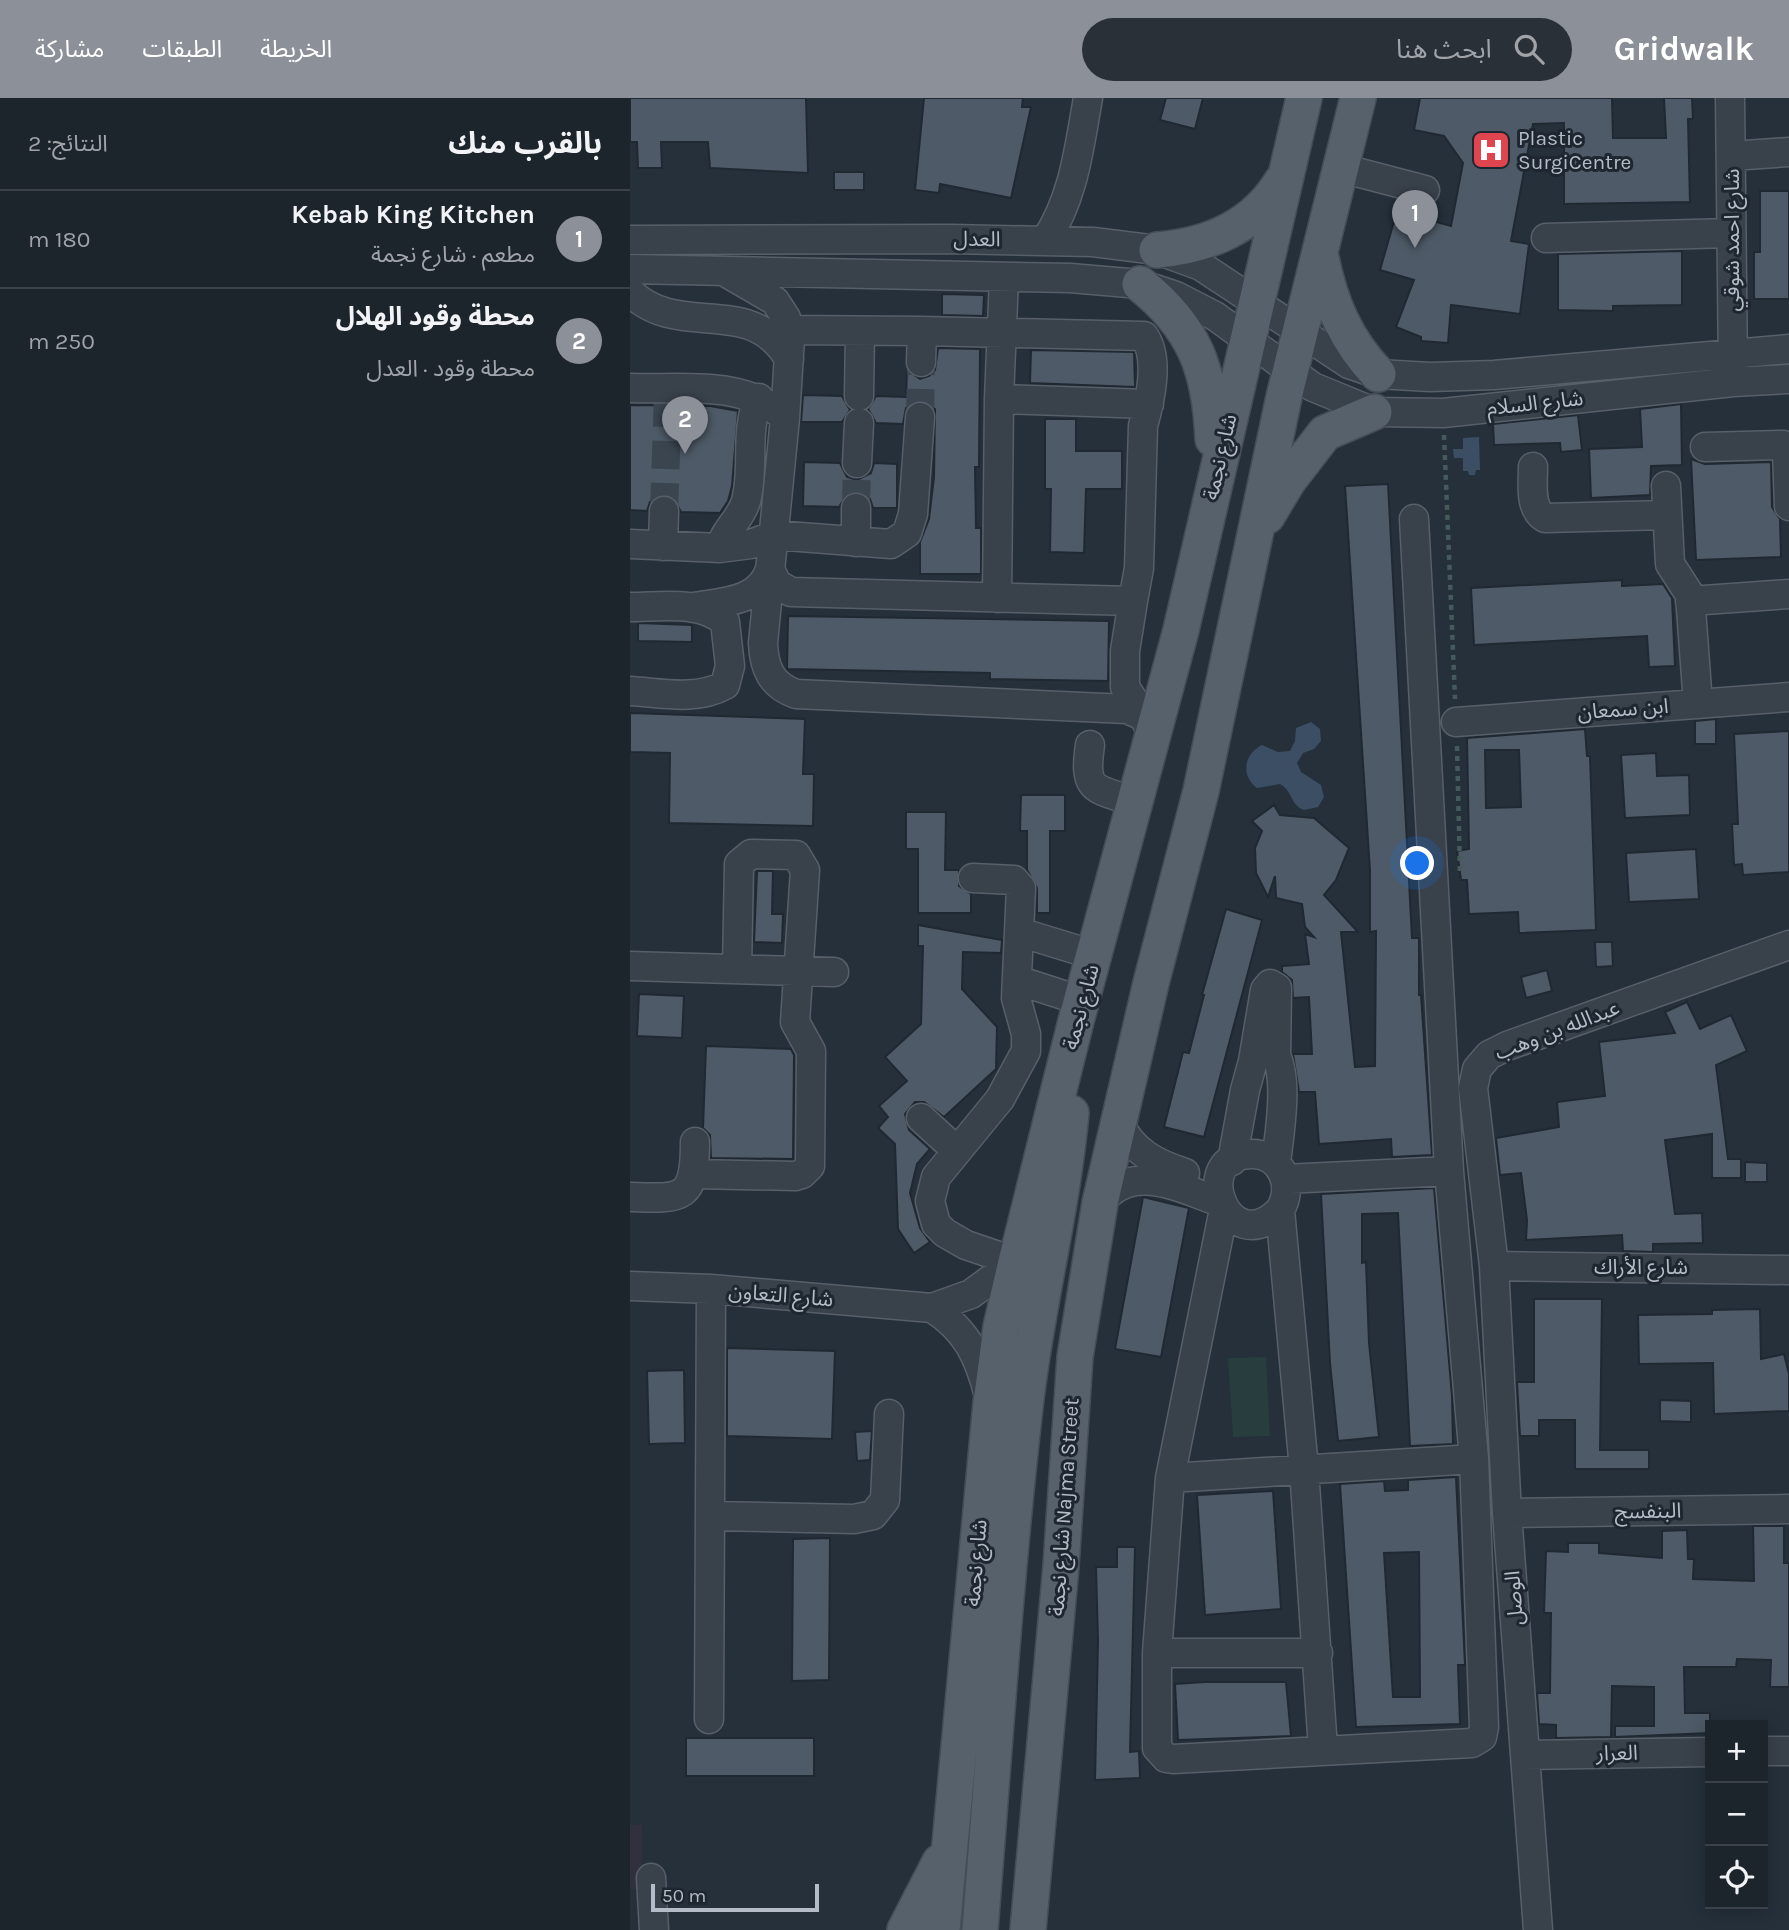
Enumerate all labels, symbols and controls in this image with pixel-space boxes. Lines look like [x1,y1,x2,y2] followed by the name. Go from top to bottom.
[1082,18,1572,81] search box
[1510,30,1548,68] icon: search
[1614,30,1754,68] text: Gridwalk
[1396,34,1492,65] text: ابحث هنا
[35,35,104,63] text: مشاركة
[142,35,222,63] text: الطبقات
[260,35,332,63] text: الخريطة
[448,125,602,161] text: بالقرب منك
[1518,126,1631,174] place label: Plastic SurgiCentre
[1470,129,1512,171] hospital icon: Plastic SurgiCentre
[28,130,108,157] text: النتائج: 2
[1720,169,1748,311] street label: شارع احمد شوقي
[1392,190,1438,248] pin: 1
[291,199,535,230] text: Kebab King Kitchen
[28,226,90,253] text: 180 m
[575,226,583,253] text: 1
[953,227,1001,251] street label: العدل
[371,241,535,268] text: مطعم · شارع نجمة
[336,301,535,332] text: محطة وقود الهلال
[28,328,95,355] text: 250 m
[572,328,586,355] text: 2
[366,355,535,382] text: محطة وقود · العدل
[1486,386,1585,424] street label: شارع السلام
[662,396,708,454] pin: 2
[1198,412,1244,503] street label: شارع نجمة
[1577,694,1669,724] street label: ابن سمعان
[1400,846,1434,880] your location
[1058,962,1107,1053] street label: شارع نجمة
[1491,995,1623,1065] street label: عبدالله بن وهب
[1594,1255,1688,1282] street label: شارع الأراك
[727,1278,834,1315] street label: شارع التعاون
[1044,1397,1087,1617] street label: شارع نجمة Najma Street
[1614,1498,1682,1527] street label: البنفسج
[960,1518,995,1608] street label: شارع نجمة
[1500,1570,1528,1626] street label: الوصل
[1705,1720,1768,1909] map controls
[1705,1720,1768,1783] button: +
[1595,1741,1638,1765] street label: العرار
[1705,1783,1768,1846] button: −
[1705,1846,1768,1909] button: locate
[651,1881,819,1913] scale bar
[662,1885,706,1907] text: 50 m

